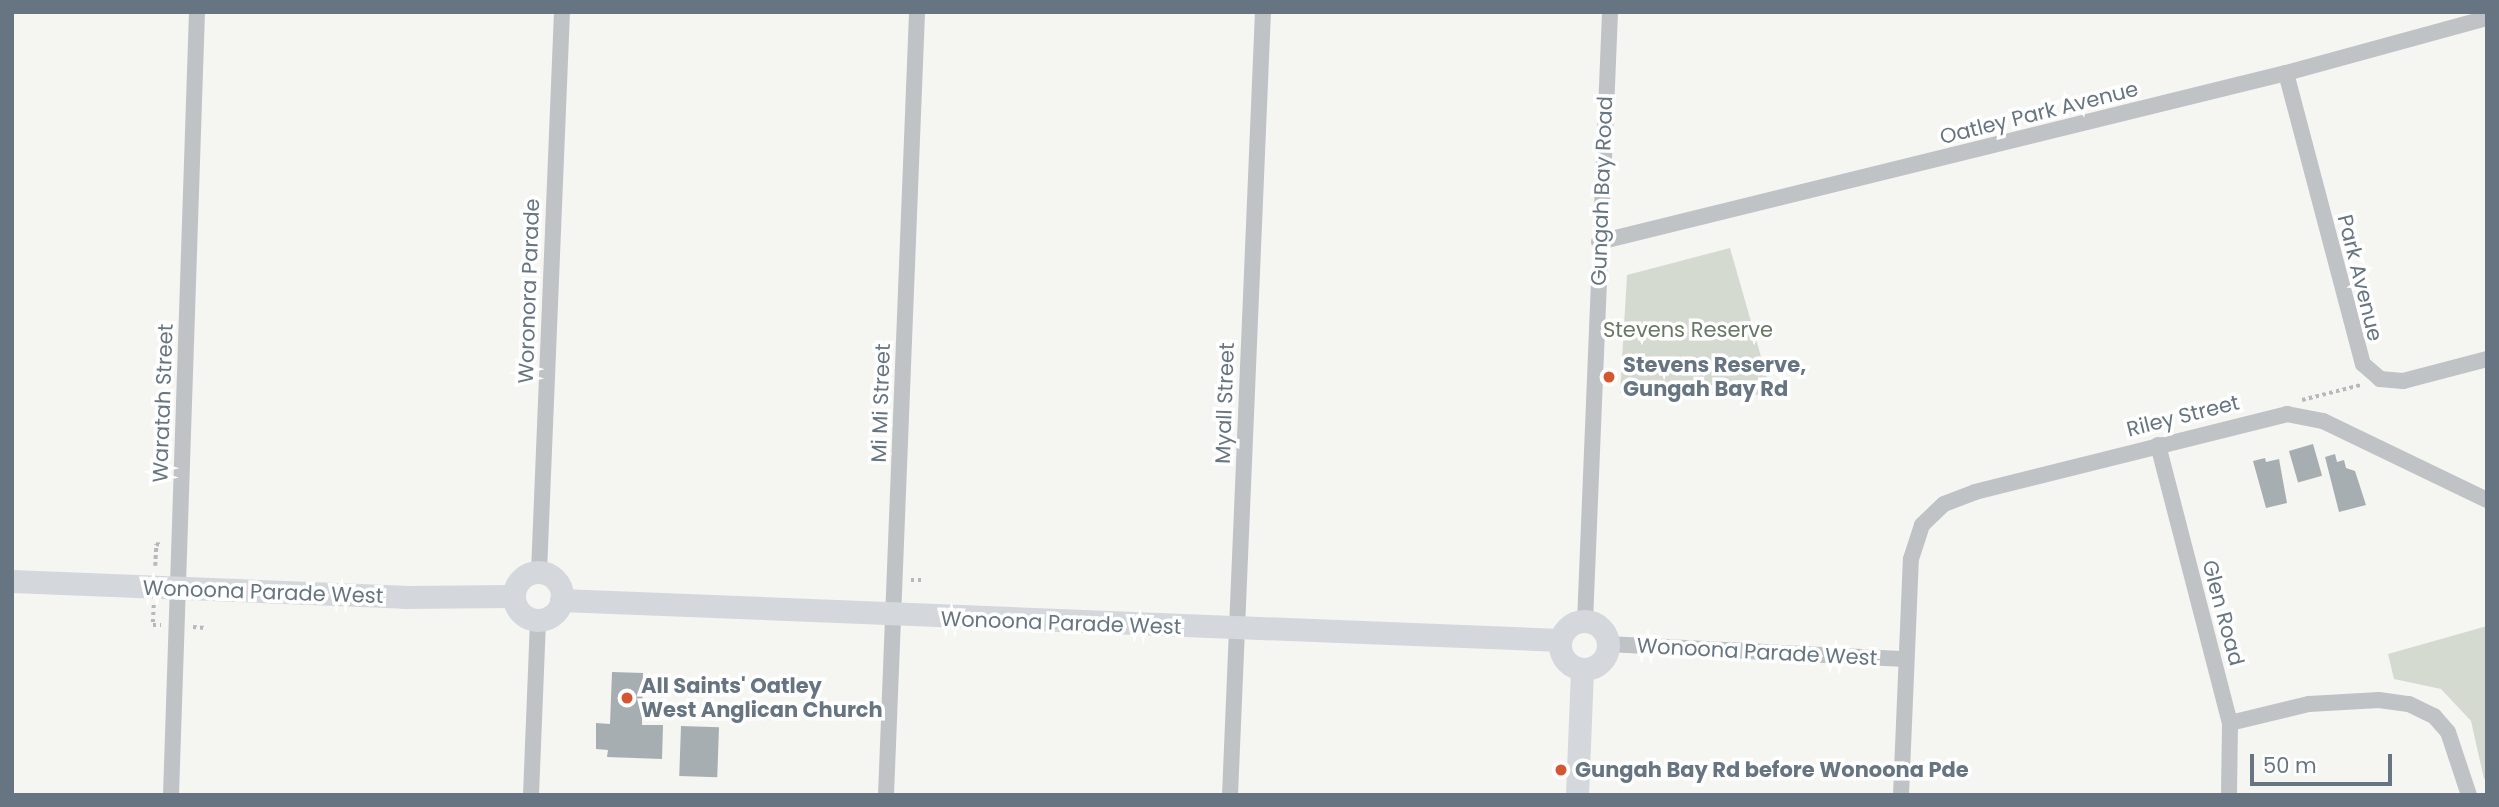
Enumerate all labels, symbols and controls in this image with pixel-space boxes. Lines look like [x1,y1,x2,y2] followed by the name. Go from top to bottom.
[1937,76,2141,150] street label: Oatley Park Avenue
[1586,96,1618,286] street label: Gungah Bay Road
[513,198,545,384] street label: Woronora Parade
[2332,212,2388,344] street label: Park Avenue
[1603,317,1773,343] park label: Stevens Reserve
[148,323,178,483] street label: Waratah Street
[1210,342,1240,464] street label: Myall Street
[866,343,896,463] street label: Mi Mi Street
[1623,352,1806,402] place label: Stevens Reserve, Gungah Bay Rd
[1601,369,1617,385] marker: Stevens Reserve, Gungah Bay Rd
[2124,390,2242,442] street label: Riley Street
[2197,557,2249,669] street label: Glen Road
[142,575,384,609] street label: Wonoona Parade West
[940,606,1182,640] street label: Wonoona Parade West
[1636,633,1878,671] street label: Wonoona Parade West
[641,673,883,723] place label: All Saints' Oatley West Anglican Church
[619,690,635,706] marker: All Saints' Oatley West Anglican Church
[2254,740,2396,784] scale bar
[2263,751,2317,780] text: 50 m
[1575,757,1969,783] place label: Gungah Bay Rd before Wonoona Pde
[1553,762,1569,778] marker: Gungah Bay Rd before Wonoona Pde

